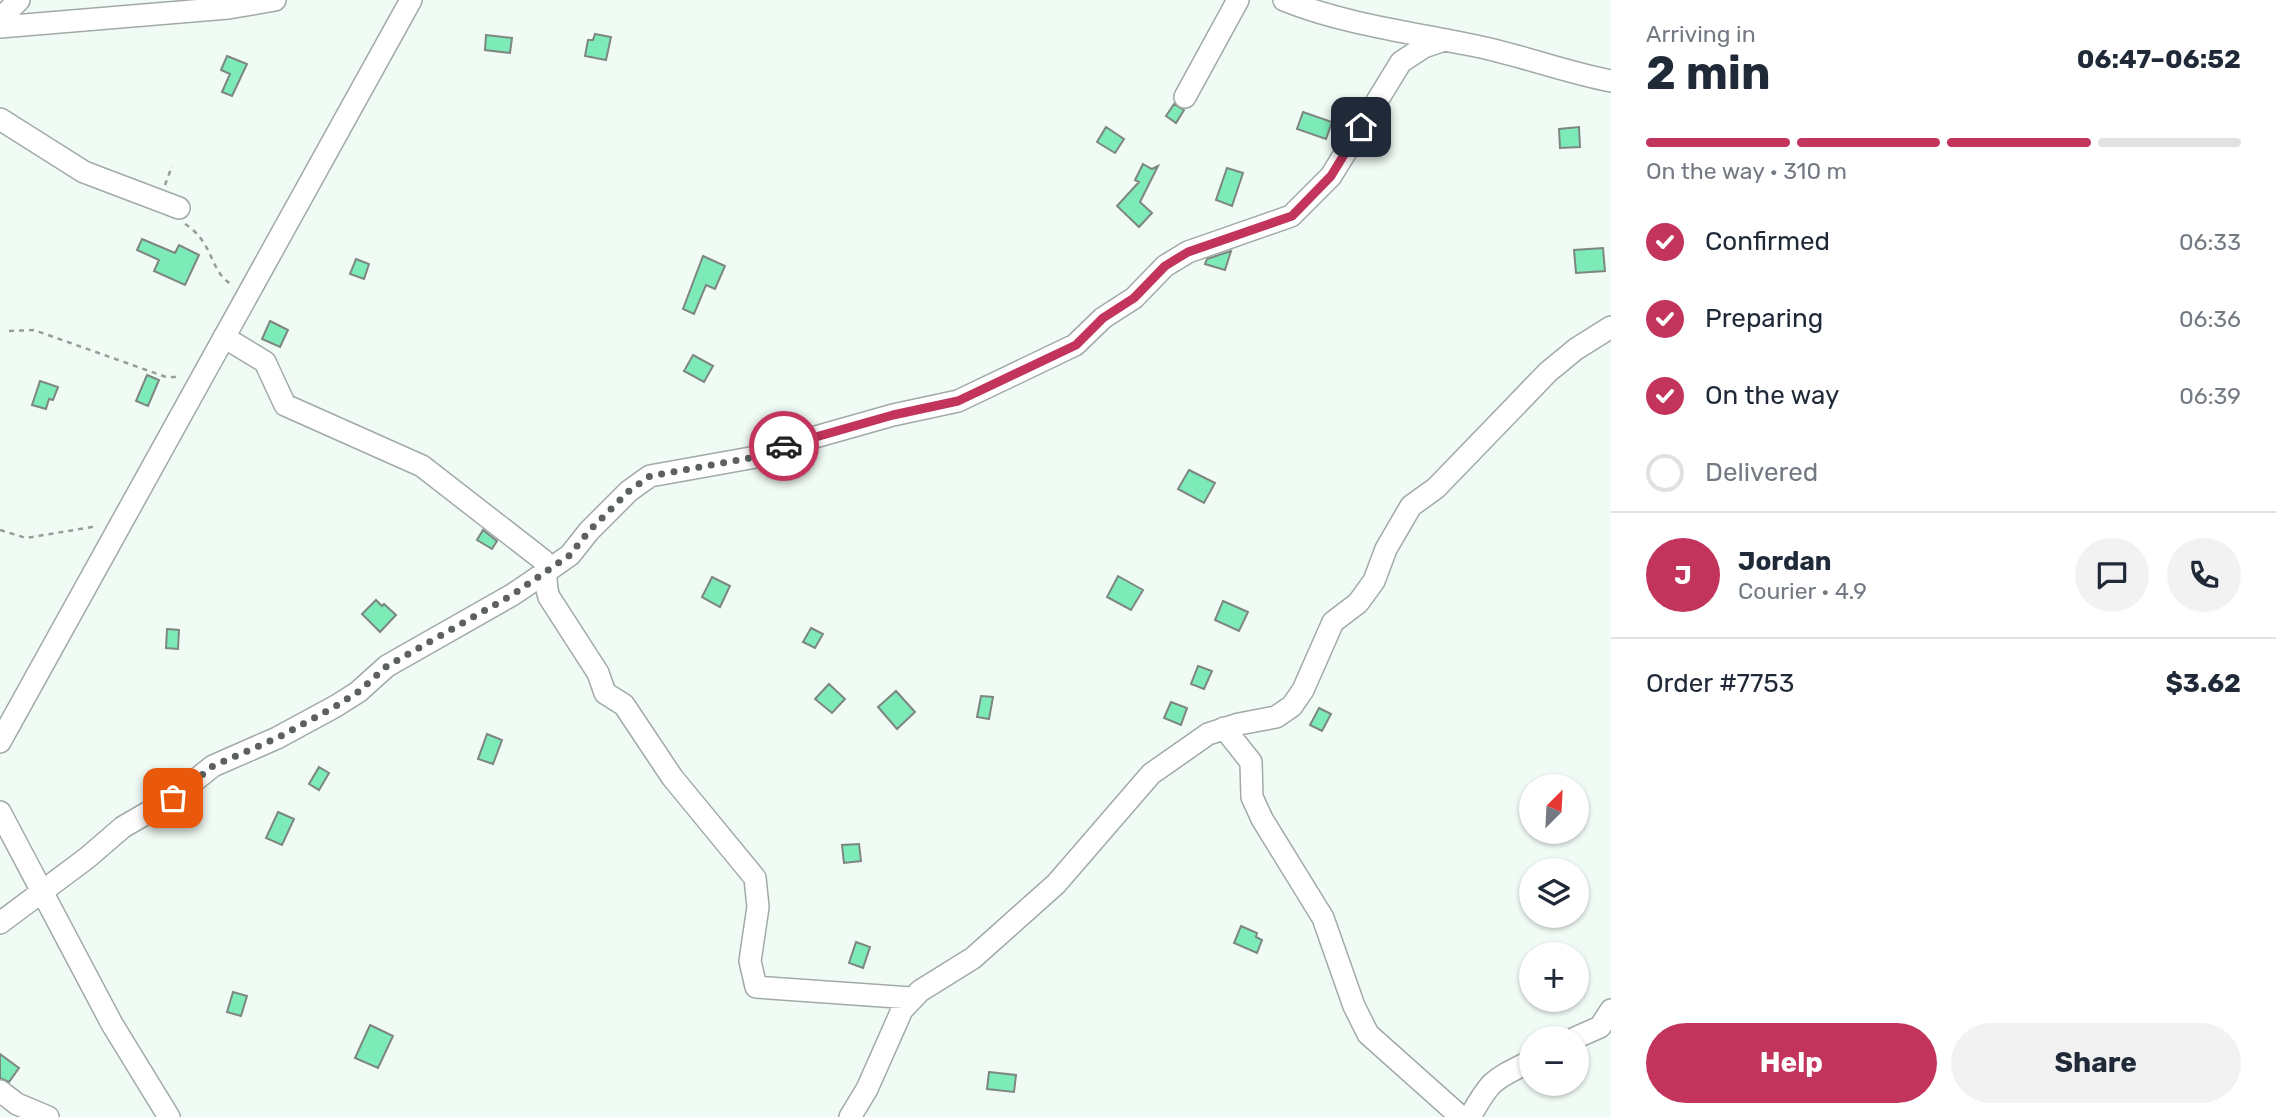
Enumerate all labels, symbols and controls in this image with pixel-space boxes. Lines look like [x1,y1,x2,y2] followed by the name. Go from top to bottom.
[1646,20,1756,48] text: Arriving in
[2077,44,2241,75] text: 06:47–06:52
[1646,46,1771,101] text: 2 min
[1331,97,1391,157] pin
[1342,108,1380,146] icon: home
[1646,157,1847,185] text: On the way · 310 m
[1646,223,1684,261] icon: check
[1705,226,1830,257] text: Confirmed
[2179,228,2241,256] text: 06:33
[1646,300,1684,338] icon: check
[1705,303,1823,334] text: Preparing
[2179,305,2241,333] text: 06:36
[1646,377,1684,415] icon: check
[1705,380,1839,411] text: On the way
[2179,382,2241,410] text: 06:39
[749,411,819,481] courier
[765,427,803,465] icon: car
[1705,457,1818,488] text: Delivered
[2075,538,2149,612] button: chat
[2167,538,2241,612] button: phone
[1738,546,1831,577] text: Jordan
[1674,560,1692,591] text: J
[1738,577,1867,605] text: Courier · 4.9
[1646,668,1794,699] text: Order #7753
[2165,668,2241,699] text: $3.62
[143,768,203,828] pin
[1519,774,1589,844] north arrow
[1519,774,1589,1096] map controls
[154,779,192,817] icon: bag
[1519,858,1589,928] button: layers
[1519,942,1589,1012] button: +
[1646,1023,1937,1103] button: Help
[1951,1023,2241,1103] button: Share
[1519,1026,1589,1096] button: −

